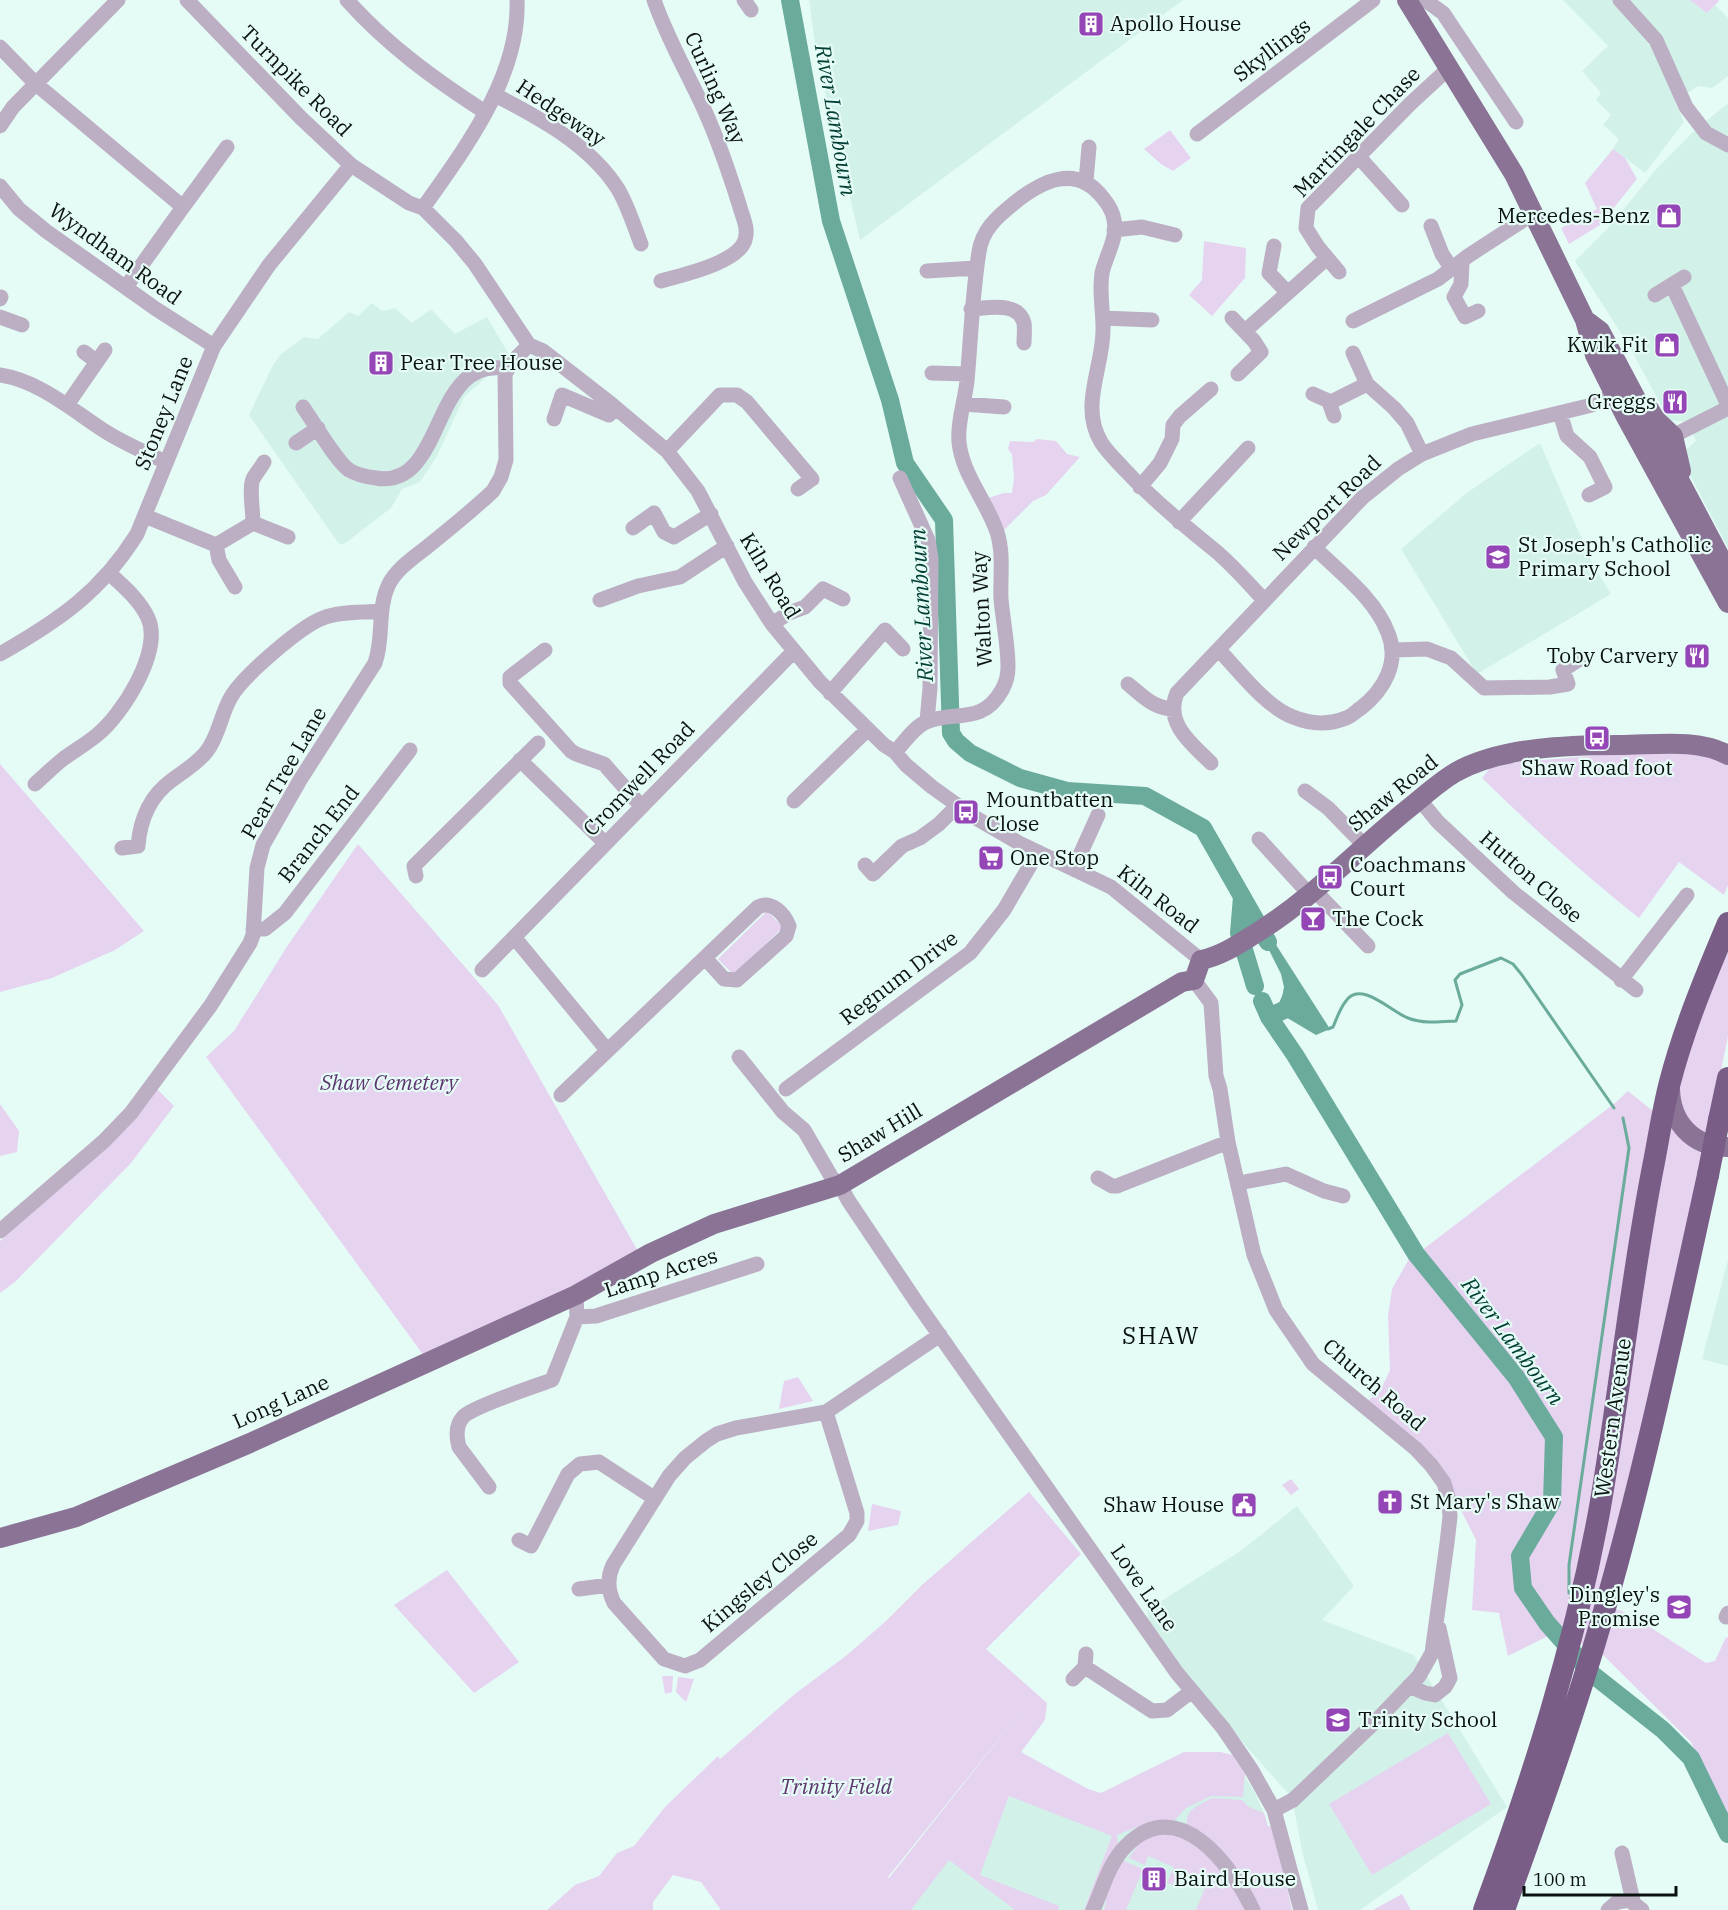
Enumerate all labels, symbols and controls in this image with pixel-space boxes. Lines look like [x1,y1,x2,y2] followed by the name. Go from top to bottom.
[1076,9,1106,39] building icon: Apollo House
[1110,9,1241,37] place label: Apollo House
[1227,11,1316,88] street label: Skyllings
[235,19,359,142] street label: Turnpike Road
[679,27,753,149] street label: Curling Way
[809,41,864,198] water label: River Lambourn
[1287,60,1426,203] street label: Martingale Chase
[511,72,612,153] street label: Hedgeway
[44,196,188,311] street label: Wyndham Road
[1497,201,1650,229] place label: Mercedes-Benz
[1654,201,1684,231] shop icon: Mercedes-Benz
[1567,330,1648,358] place label: Kwik Fit
[1652,330,1682,360] shop icon: Kwik Fit
[366,348,396,378] building icon: Pear Tree House
[400,348,563,376] place label: Pear Tree House
[127,351,199,474] street label: Stoney Lane
[1587,387,1656,415] place label: Greggs
[1660,387,1690,417] restaurant icon: Greggs
[1266,448,1387,566] street label: Newport Road
[734,527,808,624] street label: Kiln Road
[902,527,939,683] water label: River Lambourn
[1518,530,1711,582] place label: St Joseph's Catholic Primary School
[1483,542,1513,572] school or university icon: St Joseph's Catholic Primary School
[964,550,998,668] street label: Walton Way
[1547,641,1679,669] place label: Toby Carvery
[1682,641,1712,671] restaurant icon: Toby Carvery
[234,701,332,844] street label: Pear Tree Lane
[576,715,700,842] street label: Cromwell Road
[1582,723,1612,753] bus stop icon: Shaw Road foot
[1342,747,1443,837] street label: Shaw Road
[1521,753,1673,781] place label: Shaw Road foot
[271,779,365,888] street label: Branch End
[986,785,1113,837] place label: Mountbatten Close
[951,797,981,827] bus stop icon: Mountbatten Close
[1474,824,1589,929] street label: Hutton Close
[976,843,1006,873] supermarket icon: One Stop
[1010,843,1099,871] place label: One Stop
[1350,850,1466,902] place label: Coachmans Court
[1112,858,1205,939] street label: Kiln Road
[1315,862,1345,892] bus stop icon: Coachmans Court
[1298,904,1328,934] bar icon: The Cock
[1332,904,1424,932] place label: The Cock
[834,924,963,1031] street label: Regnum Drive
[319,1068,460,1096] park label: Shaw Cemetery
[832,1096,927,1168] street label: Shaw Hill
[600,1241,721,1304] street label: Lamp Acres
[1455,1270,1571,1411] water label: River Lambourn
[1122,1319,1200,1351] district label: SHAW
[1317,1332,1432,1437] street label: Church Road
[1587,1336,1637,1499] street label: Western Avenue
[228,1367,333,1435] street label: Long Lane
[1375,1487,1405,1517] church icon: St Mary's Shaw
[1410,1487,1560,1515] place label: St Mary's Shaw
[1103,1490,1224,1518] place label: Shaw House
[1229,1490,1259,1520] public building icon: Shaw House
[695,1524,823,1638] street label: Kingsley Close
[1105,1538,1185,1636] street label: Love Lane
[1569,1580,1660,1632] place label: Dingley's Promise
[1664,1592,1694,1622] school or university icon: Dingley's Promise
[1323,1705,1353,1735] school or university icon: Trinity School
[1358,1705,1497,1733] place label: Trinity School
[780,1772,893,1800] park label: Trinity Field
[1524,1859,1676,1897] scale bar
[1139,1864,1169,1894] building icon: Baird House
[1174,1864,1296,1892] place label: Baird House
[1533,1868,1587,1891] text: 100 m

